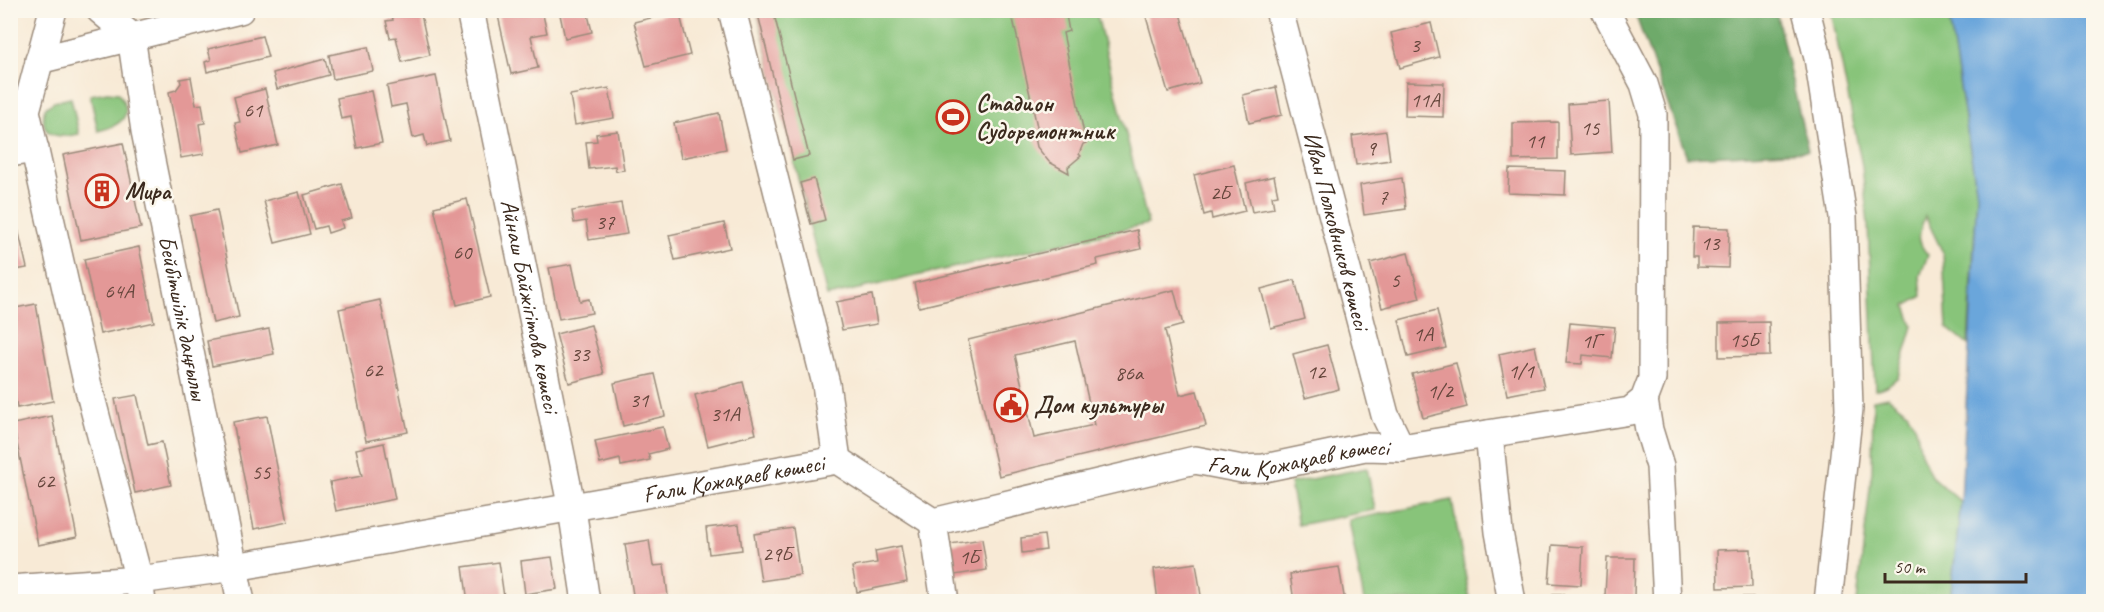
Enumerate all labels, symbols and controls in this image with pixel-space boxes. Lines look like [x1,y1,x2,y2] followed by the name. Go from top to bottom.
[1410,32,1421,58] house number: 3
[1410,87,1441,113] house number: 11А
[976,88,1117,146] place label: Стадион Судоремонтник
[244,97,264,123] house number: 61
[935,99,971,135] sports icon: Стадион Судоремонтник
[1581,115,1601,141] house number: 15
[1296,128,1378,335] street label: Иван Полковников көшесі
[1526,128,1546,154] house number: 11
[1366,135,1377,161] house number: 9
[84,173,120,209] building icon: Мира
[125,176,172,206] place label: Мира
[1210,180,1233,206] house number: 2Б
[1378,184,1389,210] house number: 7
[494,197,567,418] street label: Айнаш Байжігітова көшесі
[596,209,616,235] house number: 37
[1701,230,1721,256] house number: 13
[152,233,215,405] street label: Бейбітшілік даңғылы
[453,239,473,265] house number: 60
[1390,267,1401,293] house number: 5
[104,278,135,304] house number: 64А
[1413,321,1434,347] house number: 1А
[1729,327,1762,353] house number: 15Б
[1581,328,1605,354] house number: 1Г
[571,341,591,367] house number: 33
[364,357,384,383] house number: 62
[1508,358,1535,384] house number: 1/1
[1307,359,1327,385] house number: 12
[1115,360,1145,386] house number: 86а
[1427,378,1454,404] house number: 1/2
[630,387,650,413] house number: 31
[993,387,1029,423] public building icon: Дом культуры
[1034,390,1164,420] place label: Дом культуры
[710,401,741,427] house number: 31А
[1205,431,1392,484] street label: Ғали Қожақаев көшесі
[640,447,829,509] street label: Ғали Қожақаев көшесі
[252,459,272,485] house number: 55
[36,468,56,494] house number: 62
[762,541,795,567] house number: 29Б
[959,544,982,570] house number: 1Б
[1885,546,2026,584] scale bar
[1894,556,1927,578] text: 50 m

